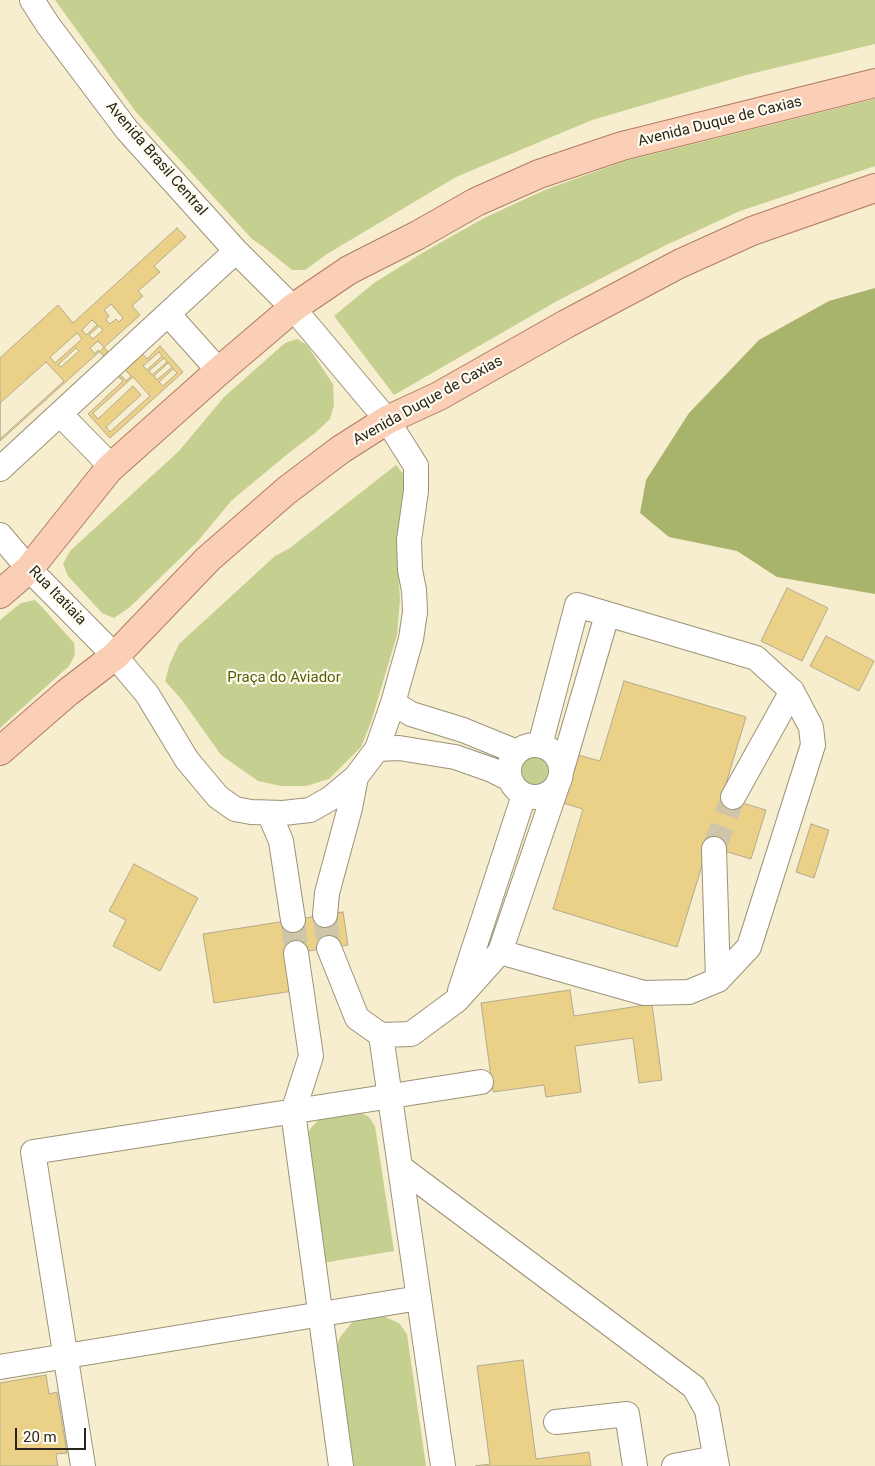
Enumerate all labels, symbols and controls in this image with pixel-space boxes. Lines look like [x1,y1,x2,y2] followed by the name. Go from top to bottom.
[636,93,804,151] street label: Avenida Duque de Caxias
[102,98,210,220] street label: Avenida Brasil Central
[350,352,506,450] street label: Avenida Duque de Caxias
[24,563,90,629] street label: Rua Itatiaia
[227,669,341,687] park label: Praça do Aviador
[18,1418,89,1450] scale bar
[23,1428,57,1446] text: 20 m

